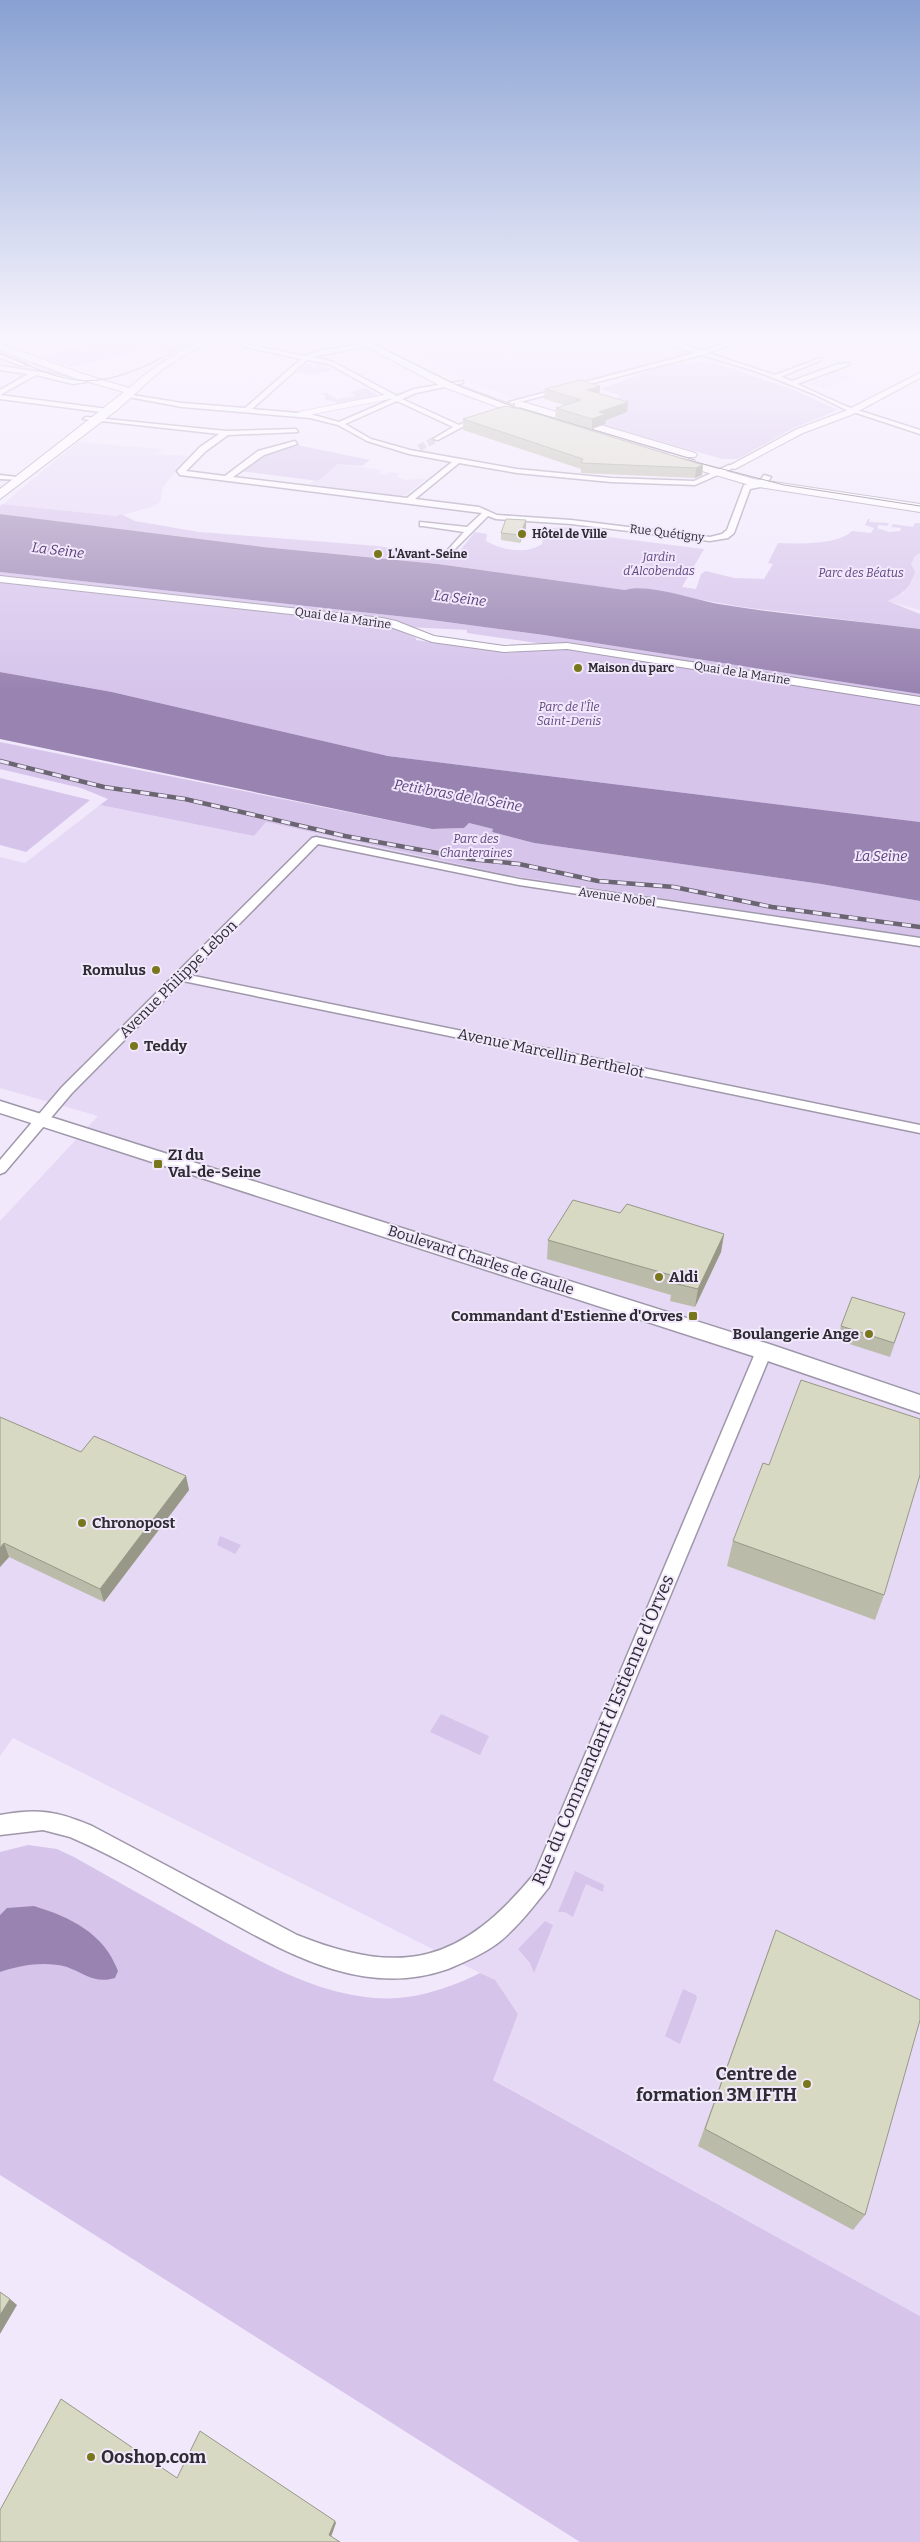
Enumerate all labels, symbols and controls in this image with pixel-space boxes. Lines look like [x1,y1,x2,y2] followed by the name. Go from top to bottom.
[629,521,706,545] street label: Rue Quétigny
[532,527,608,541] place label: Hôtel de Ville
[516,528,528,540] marker: Hôtel de Ville
[31,539,85,562] water label: La Seine
[388,547,468,561] place label: L'Avant-Seine
[372,548,384,560] marker: L'Avant-Seine
[623,550,695,578] park label: Jardin d'Alcobendas
[818,566,904,580] park label: Parc des Béatus
[433,587,487,610] water label: La Seine
[294,604,392,632] street label: Quai de la Marine
[693,658,791,688] street label: Quai de la Marine
[588,661,674,675] place label: Maison du parc
[572,662,584,674] marker: Maison du parc
[537,699,602,728] park label: Parc de l'Île Saint-Denis
[393,776,523,815] water label: Petit bras de la Seine
[440,832,513,860] park label: Parc des Chanteraines
[855,848,907,865] water label: La Seine
[578,885,657,909] street label: Avenue Nobel
[115,916,241,1042] street label: Avenue Philippe Lebon
[82,961,146,979] place label: Romulus
[150,964,162,976] marker: Romulus
[456,1024,646,1082] street label: Avenue Marcellin Berthelot
[144,1037,188,1055] place label: Teddy
[128,1040,140,1052] marker: Teddy
[168,1146,261,1181] place label: ZI du Val-de-Seine
[152,1158,164,1170] marker: ZI du Val-de-Seine
[386,1221,576,1299] street label: Boulevard Charles de Gaulle
[669,1268,698,1286] place label: Aldi
[653,1271,665,1283] marker: Aldi
[451,1307,683,1325] place label: Commandant d'Estienne d'Orves
[687,1310,699,1322] marker: Commandant d'Estienne d'Orves
[733,1325,859,1343] place label: Boulangerie Ange
[863,1328,875,1340] marker: Boulangerie Ange
[92,1514,176,1532] place label: Chronopost
[76,1517,88,1529] marker: Chronopost
[527,1571,679,1889] street label: Rue du Commandant d'Estienne d'Orves
[636,2063,797,2106] place label: Centre de formation 3M IFTH
[801,2078,813,2090] marker: Centre de formation 3M IFTH
[101,2446,206,2468] place label: Ooshop.com
[85,2451,97,2463] marker: Ooshop.com

